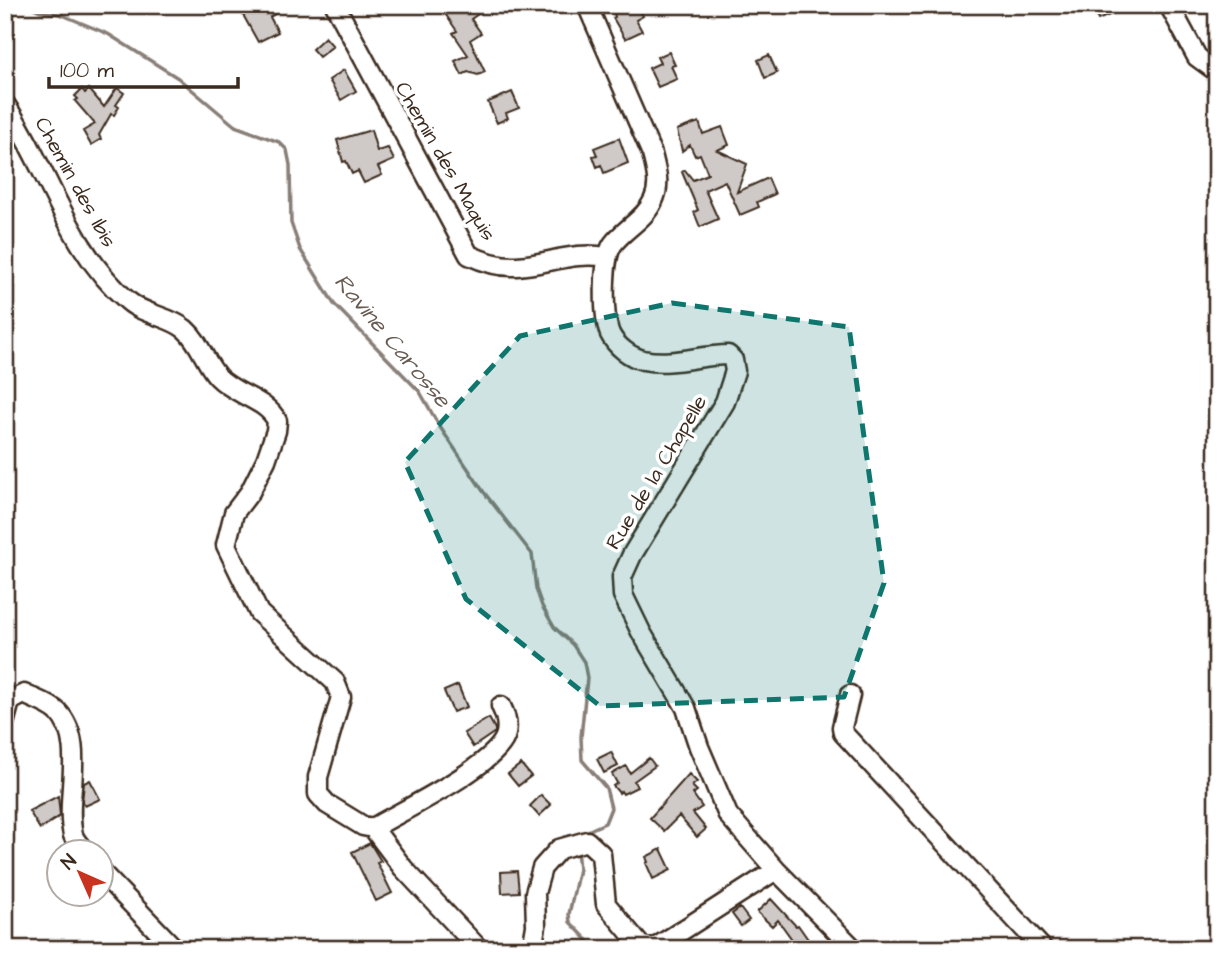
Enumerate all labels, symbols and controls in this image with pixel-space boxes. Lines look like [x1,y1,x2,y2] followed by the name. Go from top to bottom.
[49,46,238,90] scale bar
[60,56,115,85] text: 100 m
[388,76,503,246] street label: Chemin des Maquis
[28,112,123,253] street label: Chemin des Ibis
[327,267,459,416] water label: Ravine Carosse
[599,390,715,555] street label: Rue de la Chapelle
[46,838,116,908] north arrow
[55,848,83,876] text: N

